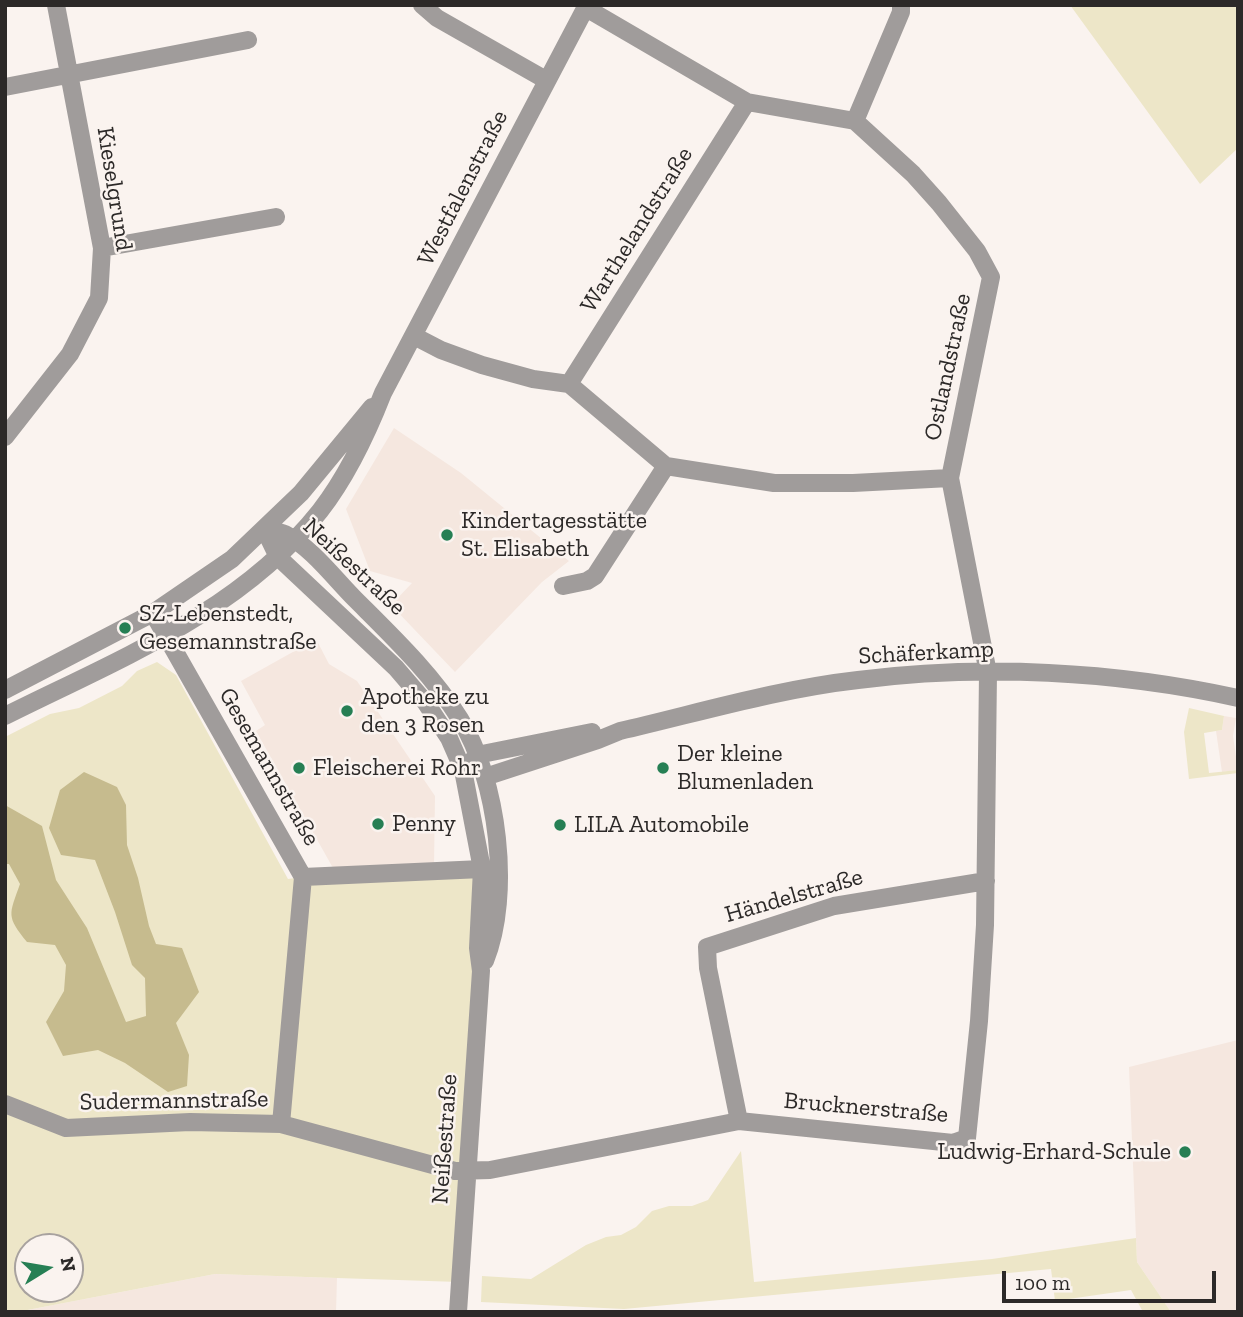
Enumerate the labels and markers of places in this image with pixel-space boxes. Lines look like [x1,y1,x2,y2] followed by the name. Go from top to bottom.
[461,507,647,563] place label: Kindertagesstätte St. Elisabeth
[439,527,455,543] marker: Kindertagesstätte St. Elisabeth
[139,600,316,656] place label: SZ-Lebenstedt, Gesemannstraße
[117,620,133,636] marker: SZ-Lebenstedt, Gesemannstraße
[361,683,489,739] place label: Apotheke zu den 3 Rosen
[339,703,355,719] marker: Apotheke zu den 3 Rosen
[677,740,813,796] place label: Der kleine Blumenladen
[313,754,481,782] place label: Fleischerei Rohr
[291,760,307,776] marker: Fleischerei Rohr
[655,760,671,776] marker: Der kleine Blumenladen
[392,810,456,838] place label: Penny
[574,811,749,839] place label: LILA Automobile
[370,816,386,832] marker: Penny
[552,817,568,833] marker: LILA Automobile
[937,1138,1171,1166] place label: Ludwig-Erhard-Schule
[1177,1144,1193,1160] marker: Ludwig-Erhard-Schule

